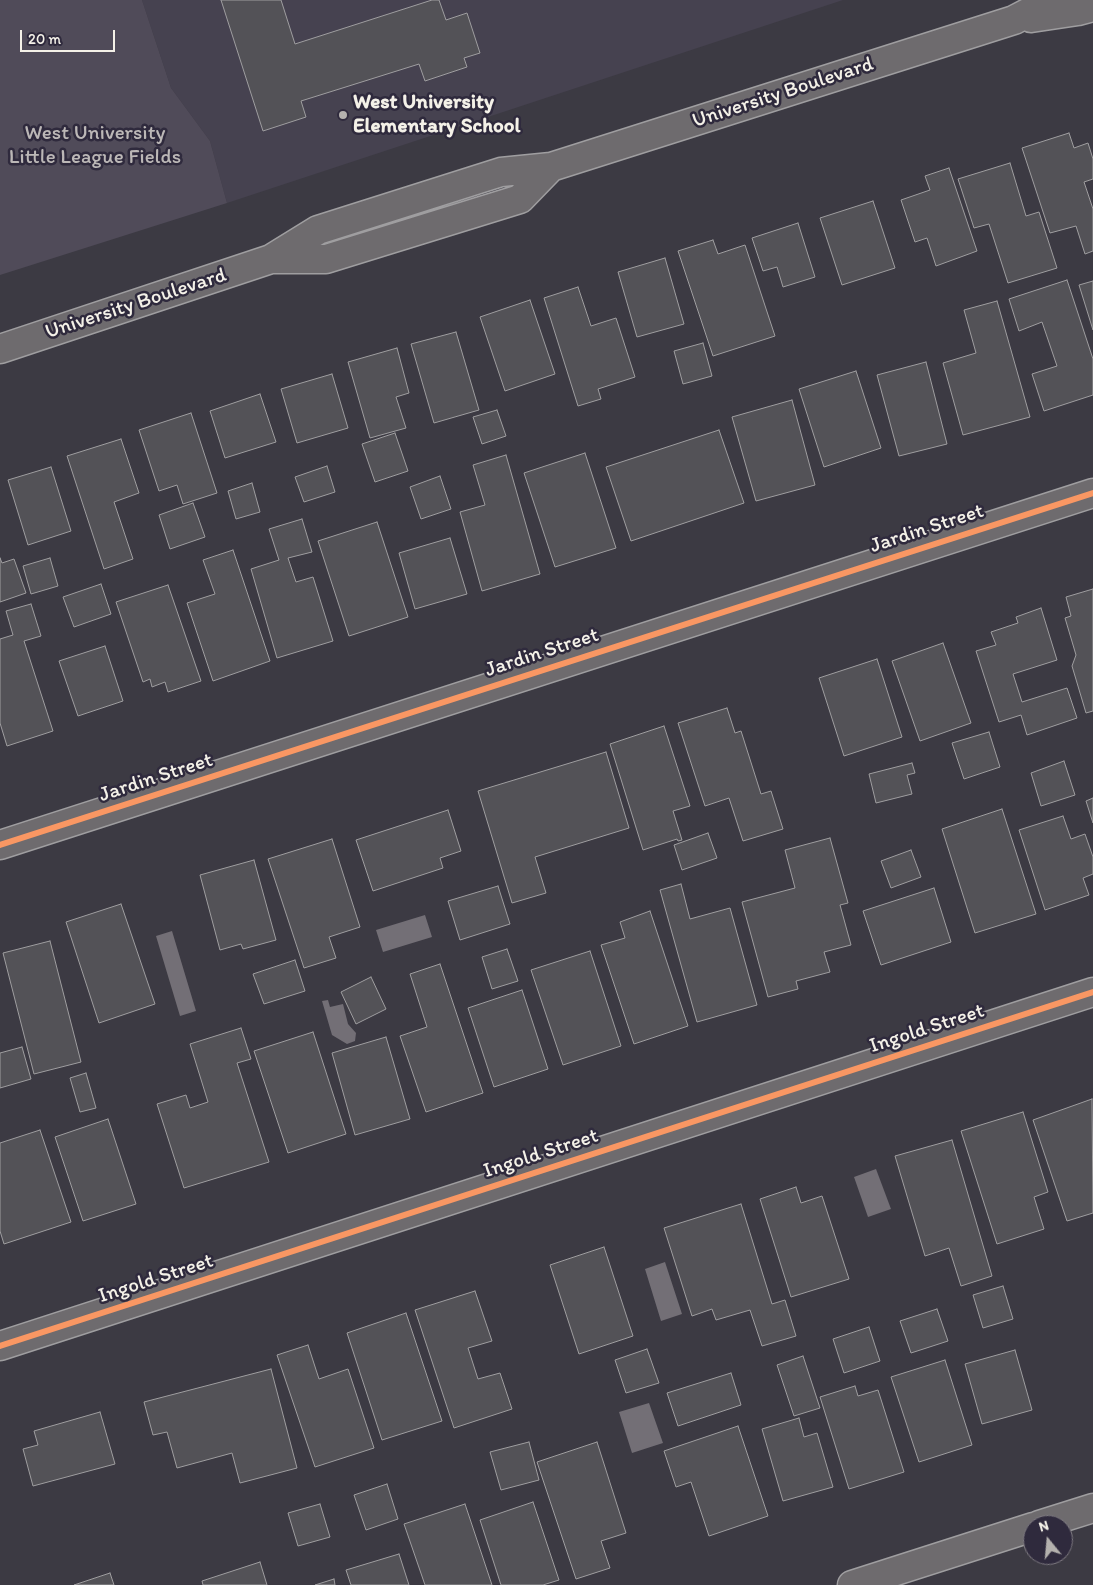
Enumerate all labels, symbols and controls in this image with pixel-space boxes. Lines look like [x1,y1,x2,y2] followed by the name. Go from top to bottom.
[22,20,118,52] scale bar
[28,30,61,48] text: 20 m
[689,52,877,134] street label: University Boulevard
[353,90,520,140] place label: West University Elementary School
[337,109,349,121] marker: West University Elementary School
[9,121,181,171] park label: West University Little League Fields
[42,263,230,345] street label: University Boulevard
[867,499,987,559] street label: Jardin Street
[482,623,602,683] street label: Jardin Street
[96,748,216,808] street label: Jardin Street
[867,999,987,1059] street label: Ingold Street
[481,1124,601,1184] street label: Ingold Street
[96,1249,216,1309] street label: Ingold Street
[1023,1515,1073,1565] north arrow
[1037,1517,1051,1536] text: N

